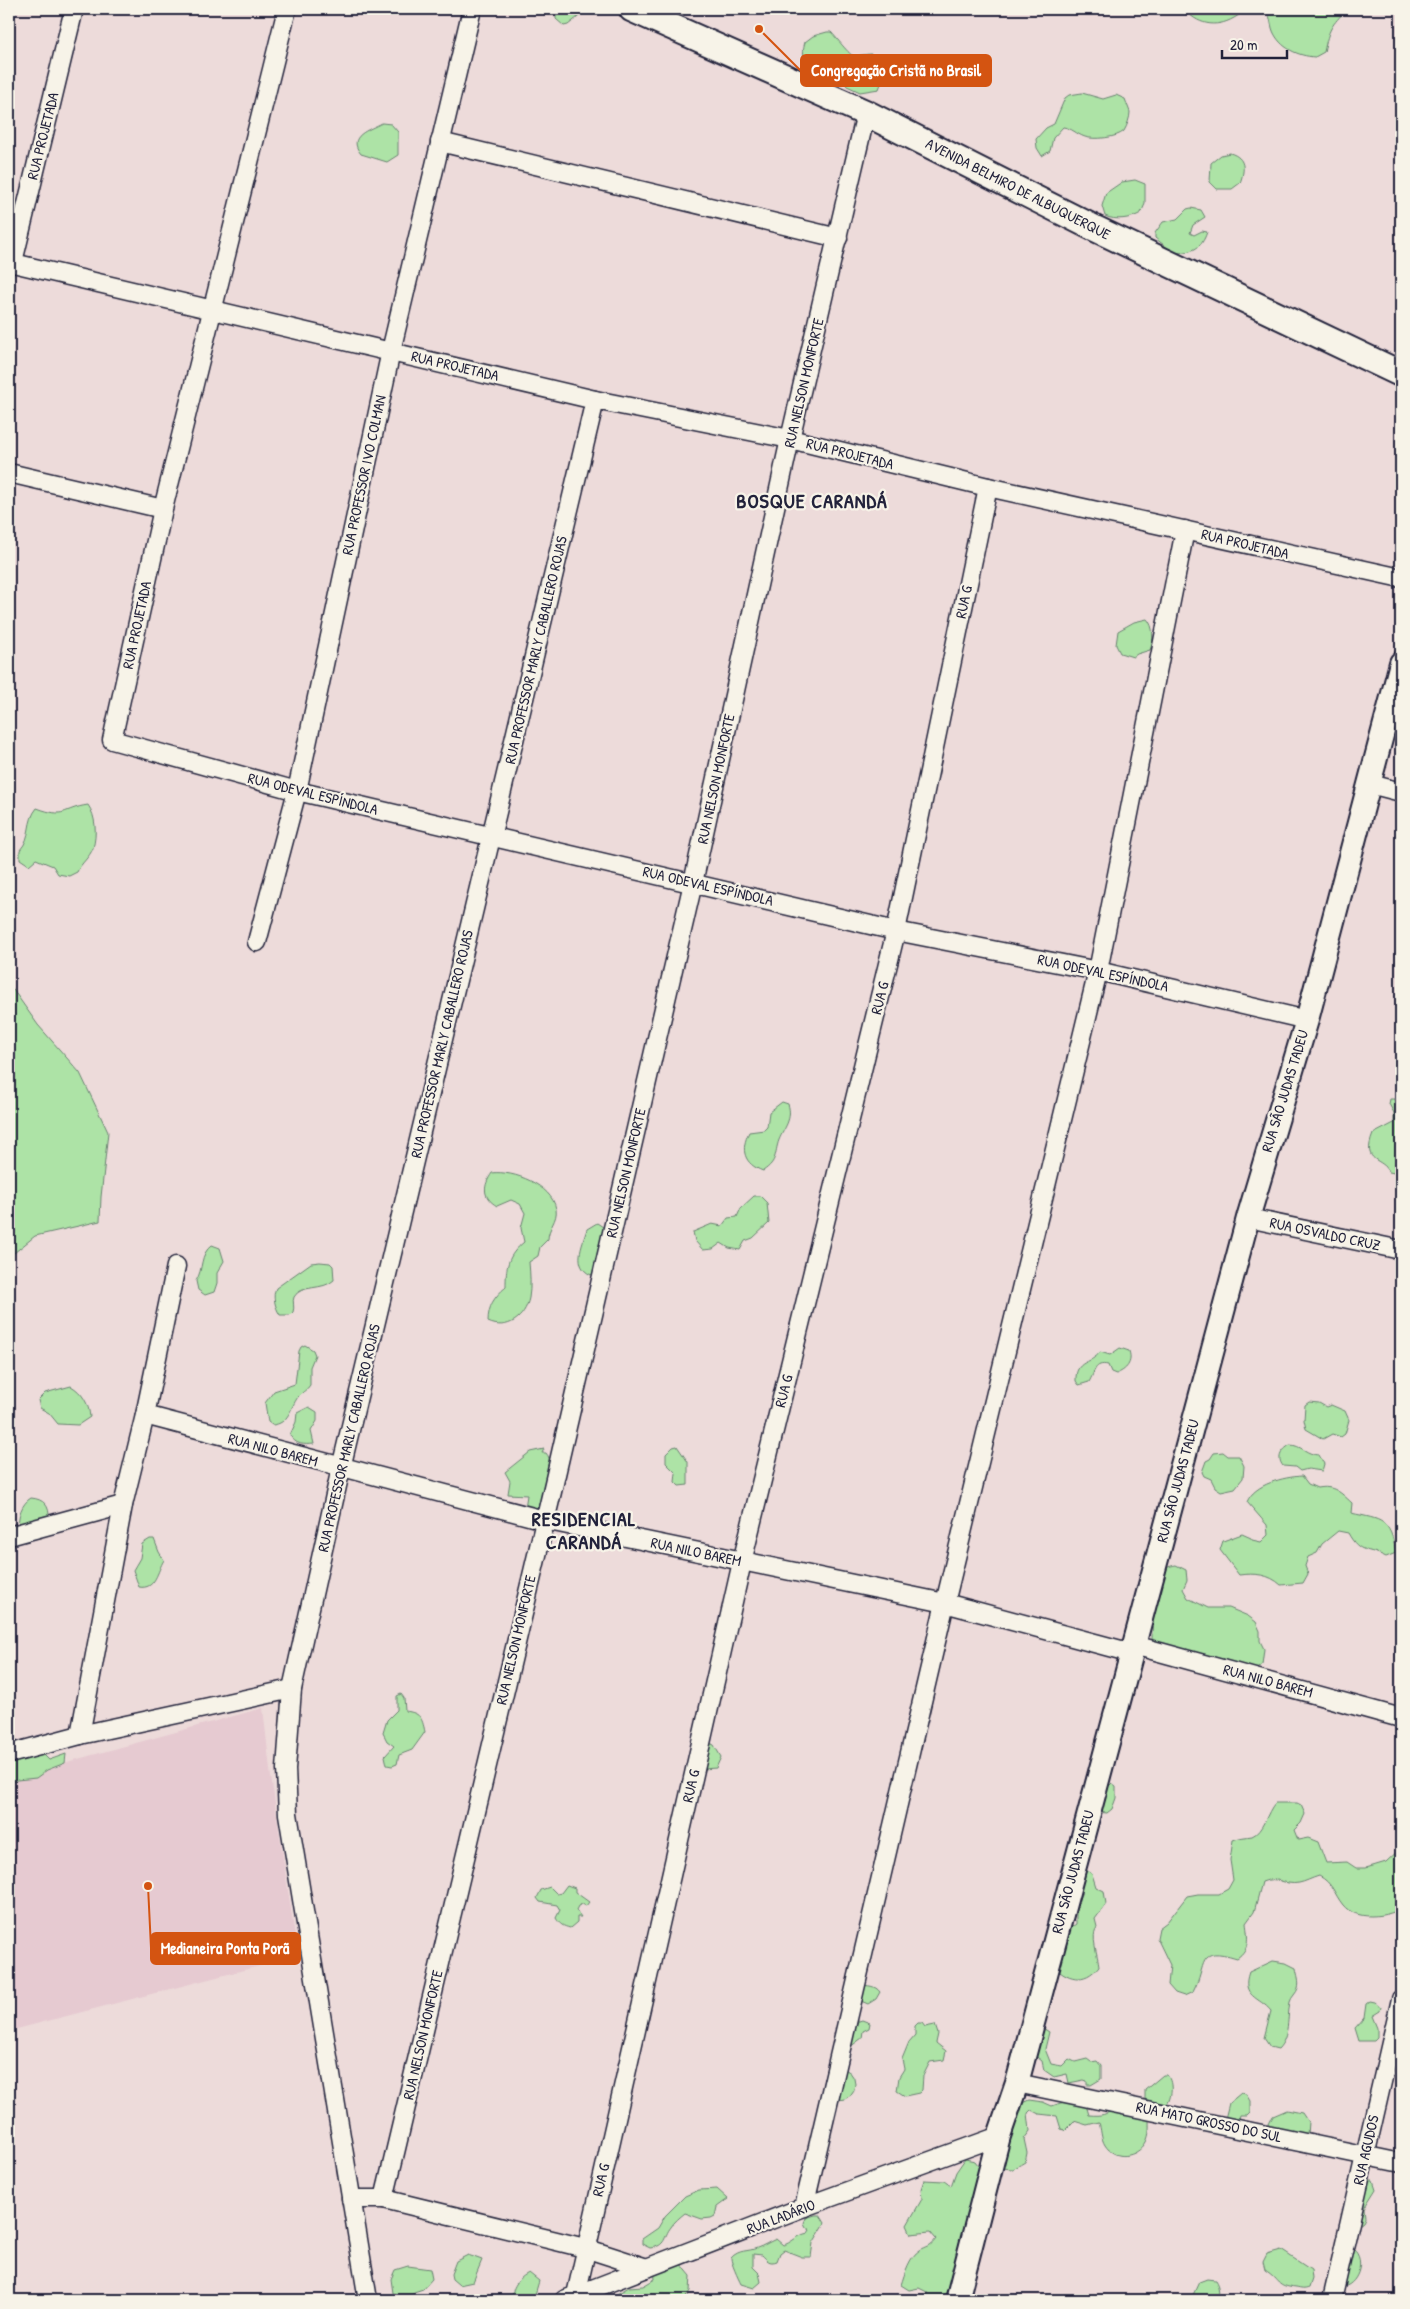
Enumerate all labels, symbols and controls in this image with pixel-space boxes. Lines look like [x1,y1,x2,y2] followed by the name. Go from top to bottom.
[1222,28,1288,60] scale bar
[1230,34,1257,55] text: 20 m
[801,55,991,86] callout: Congregação Cristã no Brasil
[811,59,982,82] text: Congregação Cristã no Brasil
[22,89,64,182] street label: RUA PROJETADA
[922,133,1115,245] street label: AVENIDA BELMIRO DE ALBUQUERQUE
[778,316,829,450] street label: RUA NELSON MONFORTE
[409,345,502,386] street label: RUA PROJETADA
[336,393,391,557] street label: RUA PROFESSOR IVO COLMAN
[804,433,897,475] street label: RUA PROJETADA
[736,487,888,514] district label: BOSQUE CARANDÁ
[1199,523,1292,564] street label: RUA PROJETADA
[499,534,572,766] street label: RUA PROFESSOR MARLY CABALLERO ROJAS
[117,578,156,671] street label: RUA PROJETADA
[950,583,977,620] street label: RUA G
[691,712,740,846] street label: RUA NELSON MONFORTE
[246,767,381,820] street label: RUA ODEVAL ESPÍNDOLA
[641,860,776,911] street label: RUA ODEVAL ESPÍNDOLA
[405,928,478,1160] street label: RUA PROFESSOR MARLY CABALLERO ROJAS
[1036,948,1171,997] street label: RUA ODEVAL ESPÍNDOLA
[865,979,894,1016] street label: RUA G
[1256,1027,1313,1155] street label: RUA SÃO JUDAS TADEU
[600,1106,651,1240] street label: RUA NELSON MONFORTE
[1268,1212,1383,1256] street label: RUA OSVALDO CRUZ
[312,1322,385,1554] street label: RUA PROFESSOR MARLY CABALLERO ROJAS
[769,1372,798,1409] street label: RUA G
[1151,1417,1204,1545] street label: RUA SÃO JUDAS TADEU
[226,1427,320,1472] street label: RUA NILO BAREM
[532,1505,636,1555] district label: RESIDENCIAL CARANDÁ
[649,1532,743,1571] street label: RUA NILO BAREM
[490,1573,541,1707] street label: RUA NELSON MONFORTE
[1221,1658,1315,1703] street label: RUA NILO BAREM
[677,1767,705,1804] street label: RUA G
[1046,1808,1099,1936] street label: RUA SÃO JUDAS TADEU
[151,1933,300,1964] callout: Medianeira Ponta Porã
[161,1937,290,1959] text: Medianeira Ponta Porã
[397,1968,448,2102] street label: RUA NELSON MONFORTE
[1134,2096,1284,2147] street label: RUA MATO GROSSO DO SUL
[1347,2113,1384,2187] street label: RUA AGUDOS
[587,2161,615,2198] street label: RUA G
[744,2194,818,2239] street label: RUA LADÁRIO

